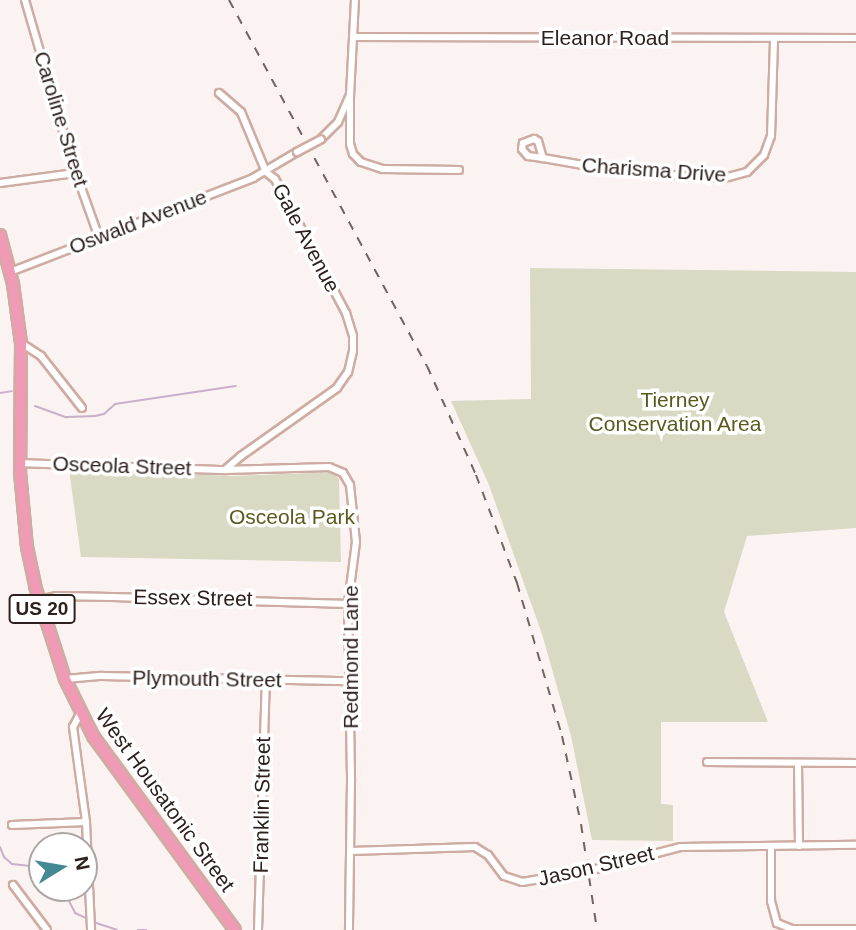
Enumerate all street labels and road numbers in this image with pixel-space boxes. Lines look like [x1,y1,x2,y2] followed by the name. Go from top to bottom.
[541,25,669,51] street label: Eleanor Road
[28,48,94,190] street label: Caroline Street
[581,152,727,188] street label: Charisma Drive
[266,179,346,297] street label: Gale Avenue
[65,184,211,260] street label: Oswald Avenue
[52,451,192,481] street label: Osceola Street
[133,584,253,612] street label: Essex Street
[338,585,364,729] street label: Redmond Lane
[7,594,77,624] road number: US 20
[132,665,282,693] street label: Plymouth Street
[90,704,240,896] street label: West Housatonic Street
[248,737,276,873] street label: Franklin Street
[536,840,656,892] street label: Jason Street

